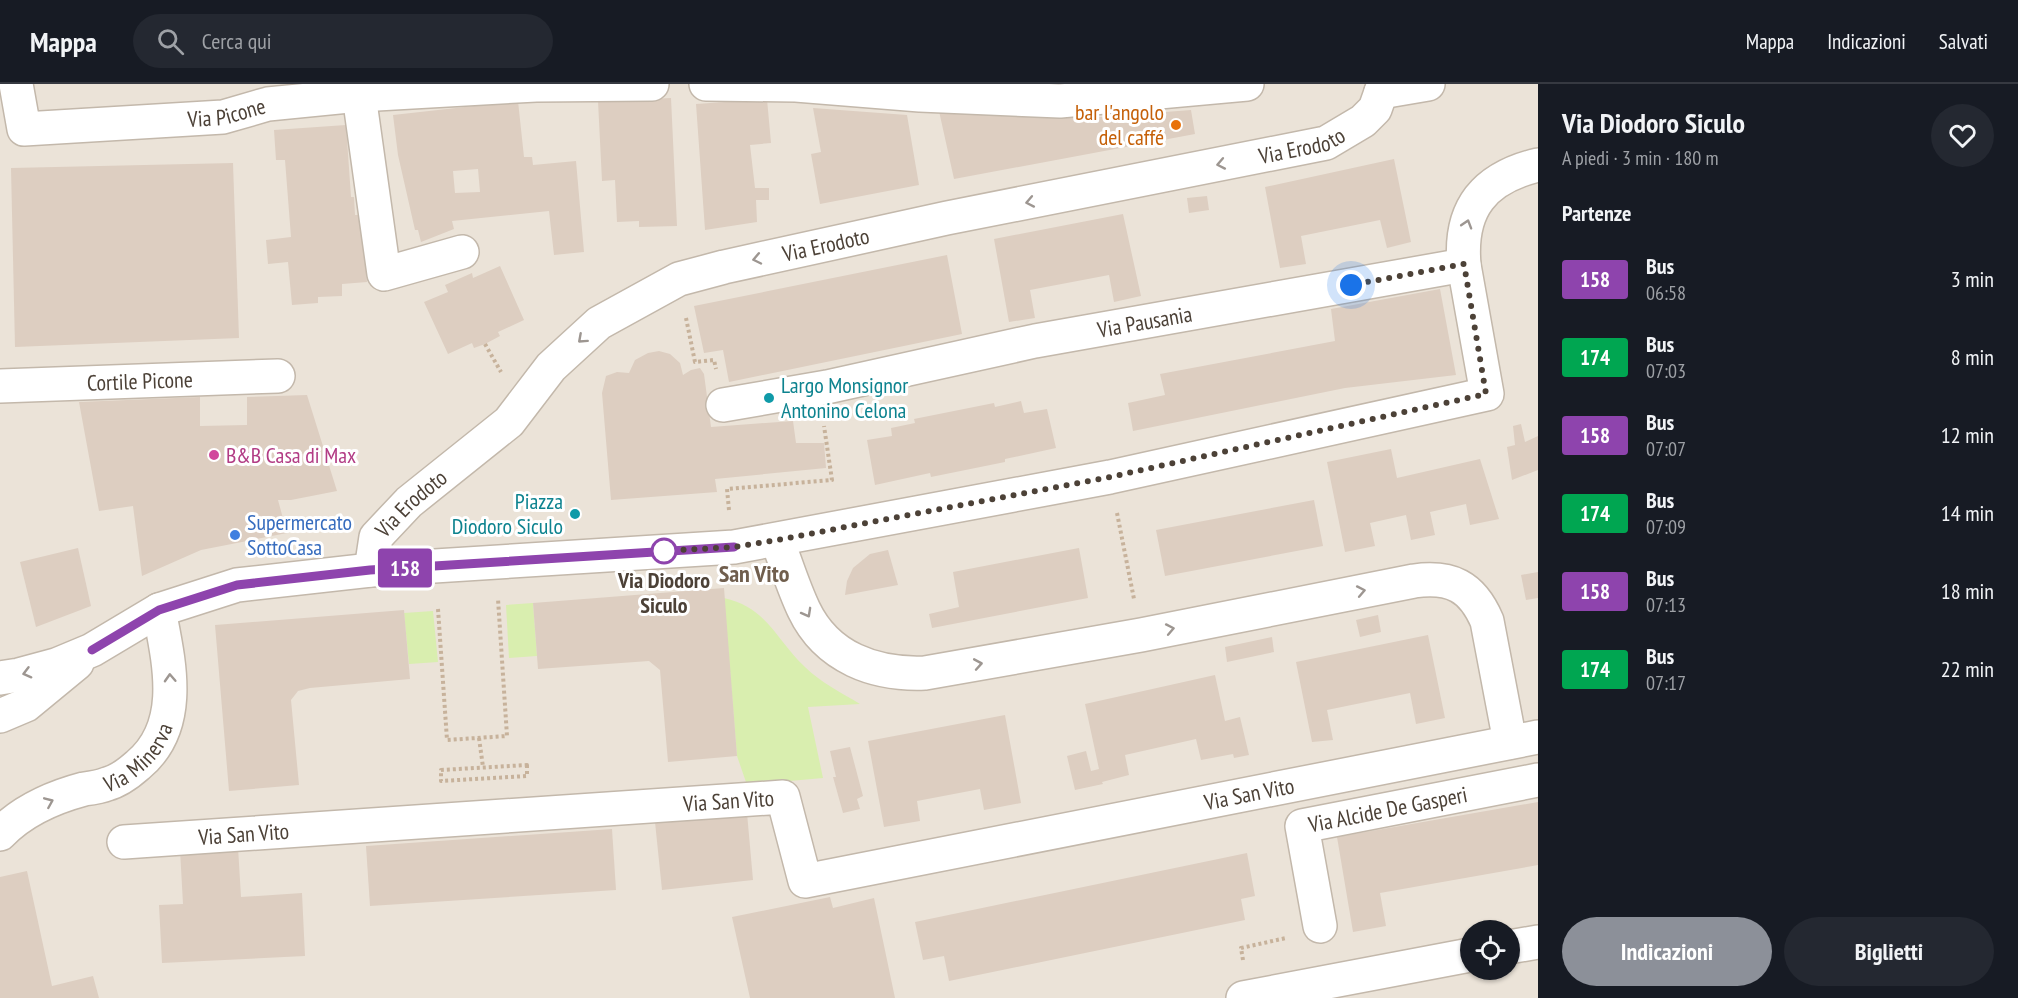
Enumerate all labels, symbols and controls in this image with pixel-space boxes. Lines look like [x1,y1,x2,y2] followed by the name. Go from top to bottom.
[133,14,553,68] search box
[30,23,97,60] text: Mappa
[154,25,187,58] icon: search
[202,27,271,55] text: Cerca qui
[1746,28,1794,55] text: Mappa
[1827,28,1906,55] text: Indicazioni
[1939,28,1988,55] text: Salvati
[186,92,269,133] street label: Via Picone
[1075,98,1164,151] place label: bar l'angolo del caffé
[1562,104,1745,141] text: Via Diodoro Siculo
[1931,104,1994,167] button: heart
[1169,118,1183,132] marker: bar l'angolo del caffé
[1255,121,1350,170] street label: Via Erodoto
[1562,145,1718,171] text: A piedi · 3 min · 180 m
[1217,157,1227,170] one-way arrow
[1025,195,1035,208] one-way arrow
[1562,199,1631,227] text: Partenze
[1460,219,1472,230] one-way arrow
[779,222,872,268] street label: Via Erodoto
[752,252,762,265] one-way arrow
[1646,252,1674,280] text: Bus
[1951,265,1994,293] text: 3 min
[1580,266,1610,293] text: 158
[1336,270,1366,300] your location
[1646,280,1686,306] text: 06:58
[1094,299,1194,344] street label: Via Pausania
[1646,330,1674,358] text: Bus
[578,332,589,343] one-way arrow
[1951,343,1994,371] text: 8 min
[1580,344,1610,371] text: 174
[1646,358,1686,384] text: 07:03
[87,365,193,397] street label: Cortile Picone
[781,371,908,424] place label: Largo Monsignor Antonino Celona
[762,391,776,405] marker: Largo Monsignor Antonino Celona
[1646,408,1674,436] text: Bus
[1941,421,1994,449] text: 12 min
[1580,422,1610,449] text: 158
[1646,436,1686,462] text: 07:07
[226,441,356,469] place label: B&B Casa di Max
[207,448,221,462] marker: B&B Casa di Max
[368,463,452,544] street label: Via Erodoto
[1646,486,1674,514] text: Bus
[452,487,563,540] place label: Piazza Diodoro Siculo
[1941,499,1994,527] text: 14 min
[1580,500,1610,527] text: 174
[568,507,582,521] marker: Piazza Diodoro Siculo
[247,508,352,561] place label: Supermercato SottoCasa
[1646,514,1686,540] text: 07:09
[228,528,242,542] marker: Supermercato SottoCasa
[651,538,677,564] marker: Via Diodoro Siculo
[370,548,440,588] line badge: 158
[390,555,420,582] text: 158
[719,558,790,589] district label: San Vito
[1646,564,1674,592] text: Bus
[617,566,710,619] place label: Via Diodoro Siculo
[1941,577,1994,605] text: 18 min
[1580,578,1610,605] text: 158
[1356,585,1366,598] one-way arrow
[1646,592,1686,618] text: 07:13
[800,607,811,617] one-way arrow
[1165,623,1175,636] one-way arrow
[1646,642,1674,670] text: Bus
[1941,655,1994,683] text: 22 min
[1580,656,1610,683] text: 174
[973,658,983,670] one-way arrow
[22,665,32,678] one-way arrow
[1646,670,1686,696] text: 07:17
[163,673,176,682] one-way arrow
[99,719,179,799] street label: Via Minerva
[1201,771,1296,816] street label: Via San Vito
[1305,780,1470,839] street label: Via Alcide De Gasperi
[681,784,775,818] street label: Via San Vito
[42,797,53,809] one-way arrow
[196,817,290,851] street label: Via San Vito
[1562,917,1772,986] button: Indicazioni
[1784,917,1994,986] button: Biglietti
[1460,920,1520,980] map controls
[1460,920,1520,980] button: locate

